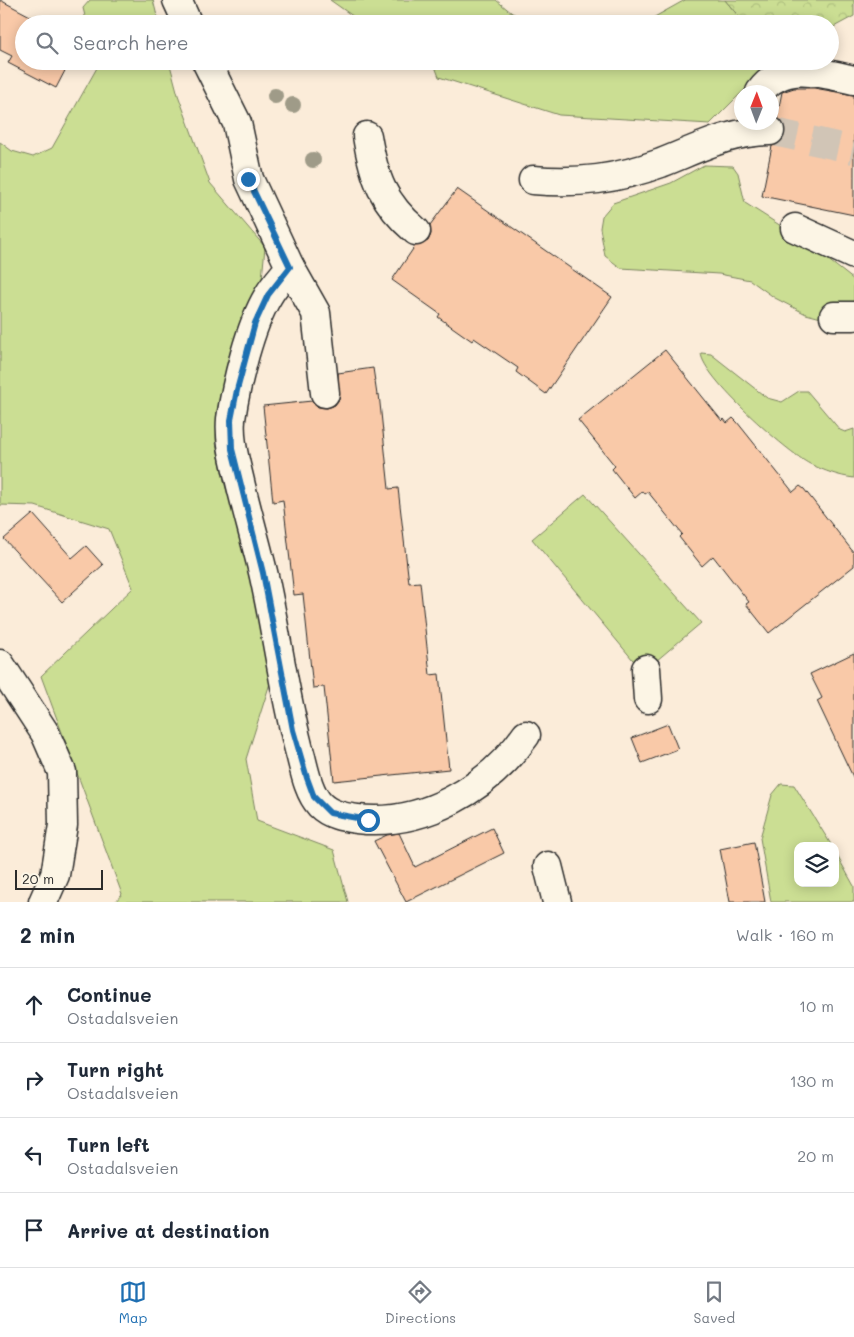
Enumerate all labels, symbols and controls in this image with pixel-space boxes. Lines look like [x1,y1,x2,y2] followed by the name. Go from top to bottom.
[15,15,839,70] search box
[33,29,61,57] icon: search
[73,30,189,55] text: Search here
[734,85,779,130] north arrow
[237,168,260,191] route end
[357,809,380,832] route start
[794,842,839,887] map controls
[794,842,839,887] button: layers
[15,867,102,890] scale bar
[22,869,54,888] text: 20 m
[20,921,75,948] text: 2 min
[736,924,834,945] text: Walk · 160 m
[67,982,152,1007] text: Continue
[20,991,48,1019] icon: ahead
[799,995,834,1016] text: 10 m
[67,1007,178,1028] text: Ostadalsveien
[67,1057,164,1082] text: Turn right
[20,1066,48,1094] icon: right
[790,1070,834,1091] text: 130 m
[67,1082,178,1103] text: Ostadalsveien
[67,1132,150,1157] text: Turn left
[20,1141,48,1169] icon: left
[797,1145,834,1166] text: 20 m
[67,1157,178,1178] text: Ostadalsveien
[20,1216,48,1244] icon: arrive
[67,1218,270,1243] text: Arrive at destination
[119,1278,147,1327] tab: Map
[385,1278,456,1327] tab: Directions
[694,1278,735,1327] tab: Saved

